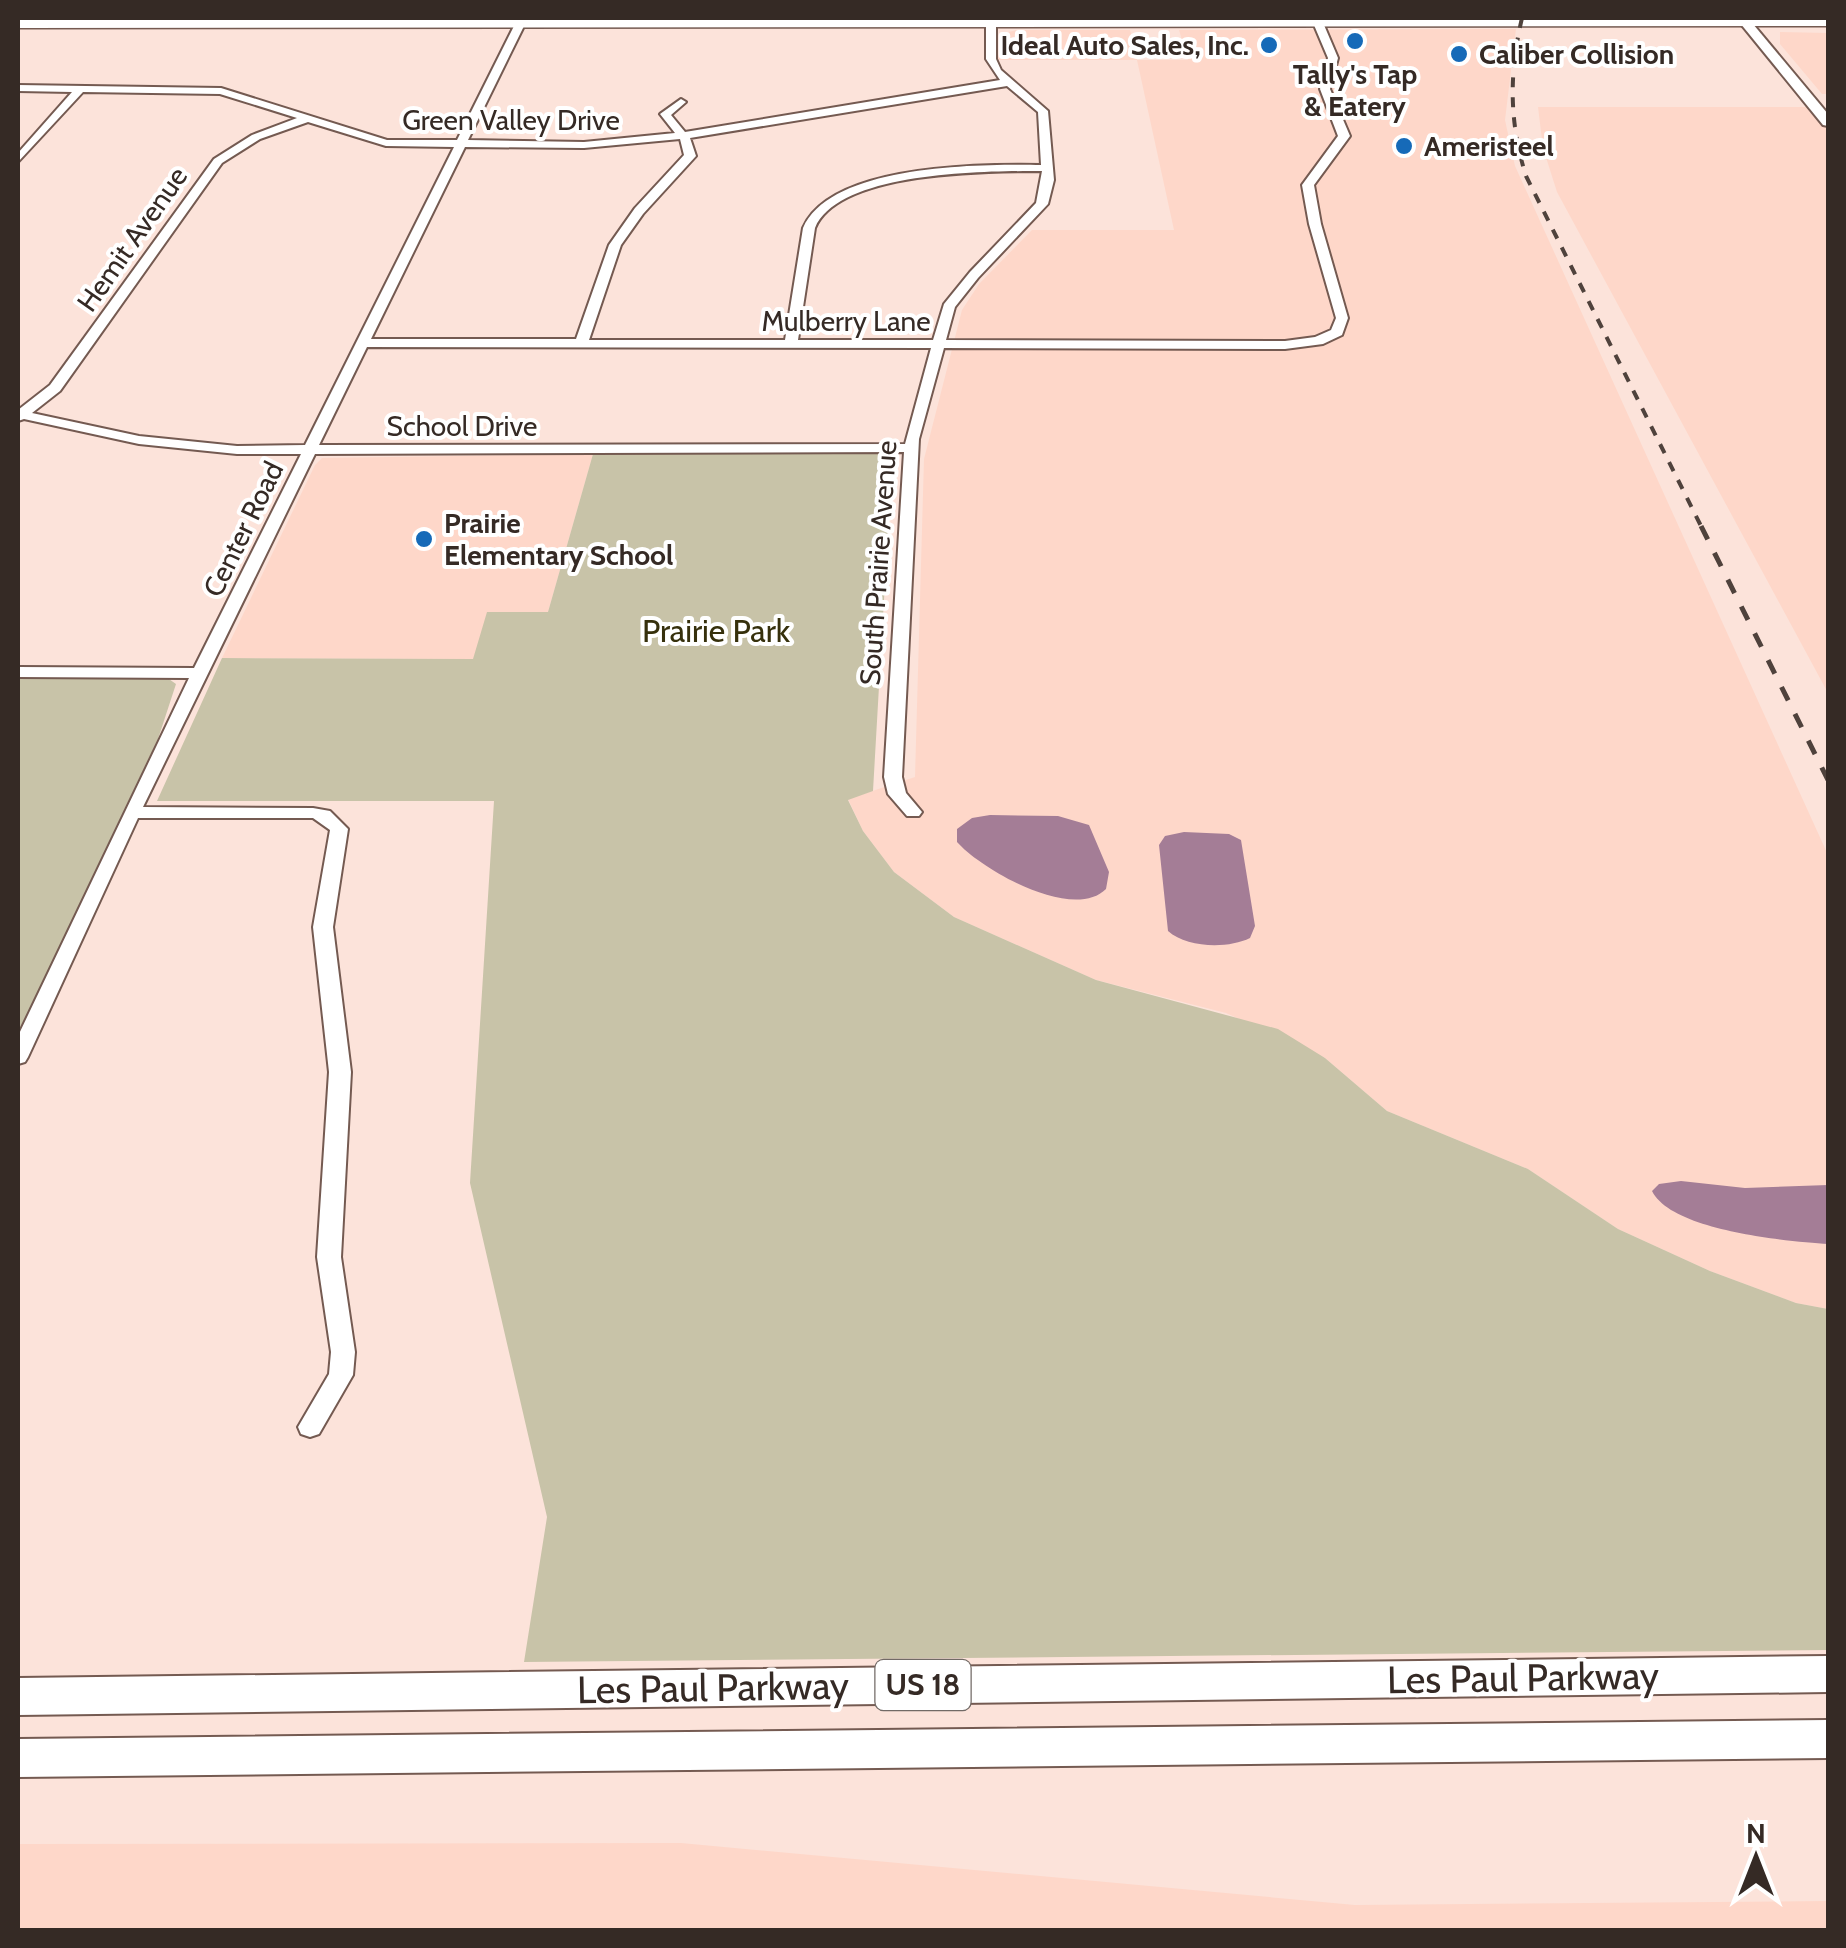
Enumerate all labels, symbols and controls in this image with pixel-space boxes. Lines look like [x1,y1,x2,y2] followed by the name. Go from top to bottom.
[1001,28,1249,62] place label: Ideal Auto Sales, Inc.
[1344,30,1366,52] marker: Tally's Tap & Eatery
[1258,34,1280,56] marker: Ideal Auto Sales, Inc.
[1479,37,1674,71] place label: Caliber Collision
[1448,43,1470,65] marker: Caliber Collision
[1293,57,1417,123] place label: Tally's Tap & Eatery
[402,103,620,137] street label: Green Valley Drive
[1424,129,1554,163] place label: Ameristeel
[1393,135,1415,157] marker: Ameristeel
[70,160,194,318] street label: Hemit Avenue
[761,304,931,338] street label: Mulberry Lane
[387,409,537,443] street label: School Drive
[852,439,904,687] street label: South Prairie Avenue
[196,456,290,602] street label: Center Road
[444,506,673,572] place label: Prairie Elementary School
[413,528,435,550] marker: Prairie Elementary School
[642,611,791,650] park label: Prairie Park
[1387,1652,1659,1703] street label: Les Paul Parkway
[876,1660,970,1710] road number: US 18
[577,1662,849,1713] street label: Les Paul Parkway
[1706,1808,1806,1908] north arrow
[1746,1816,1766,1850] text: N

